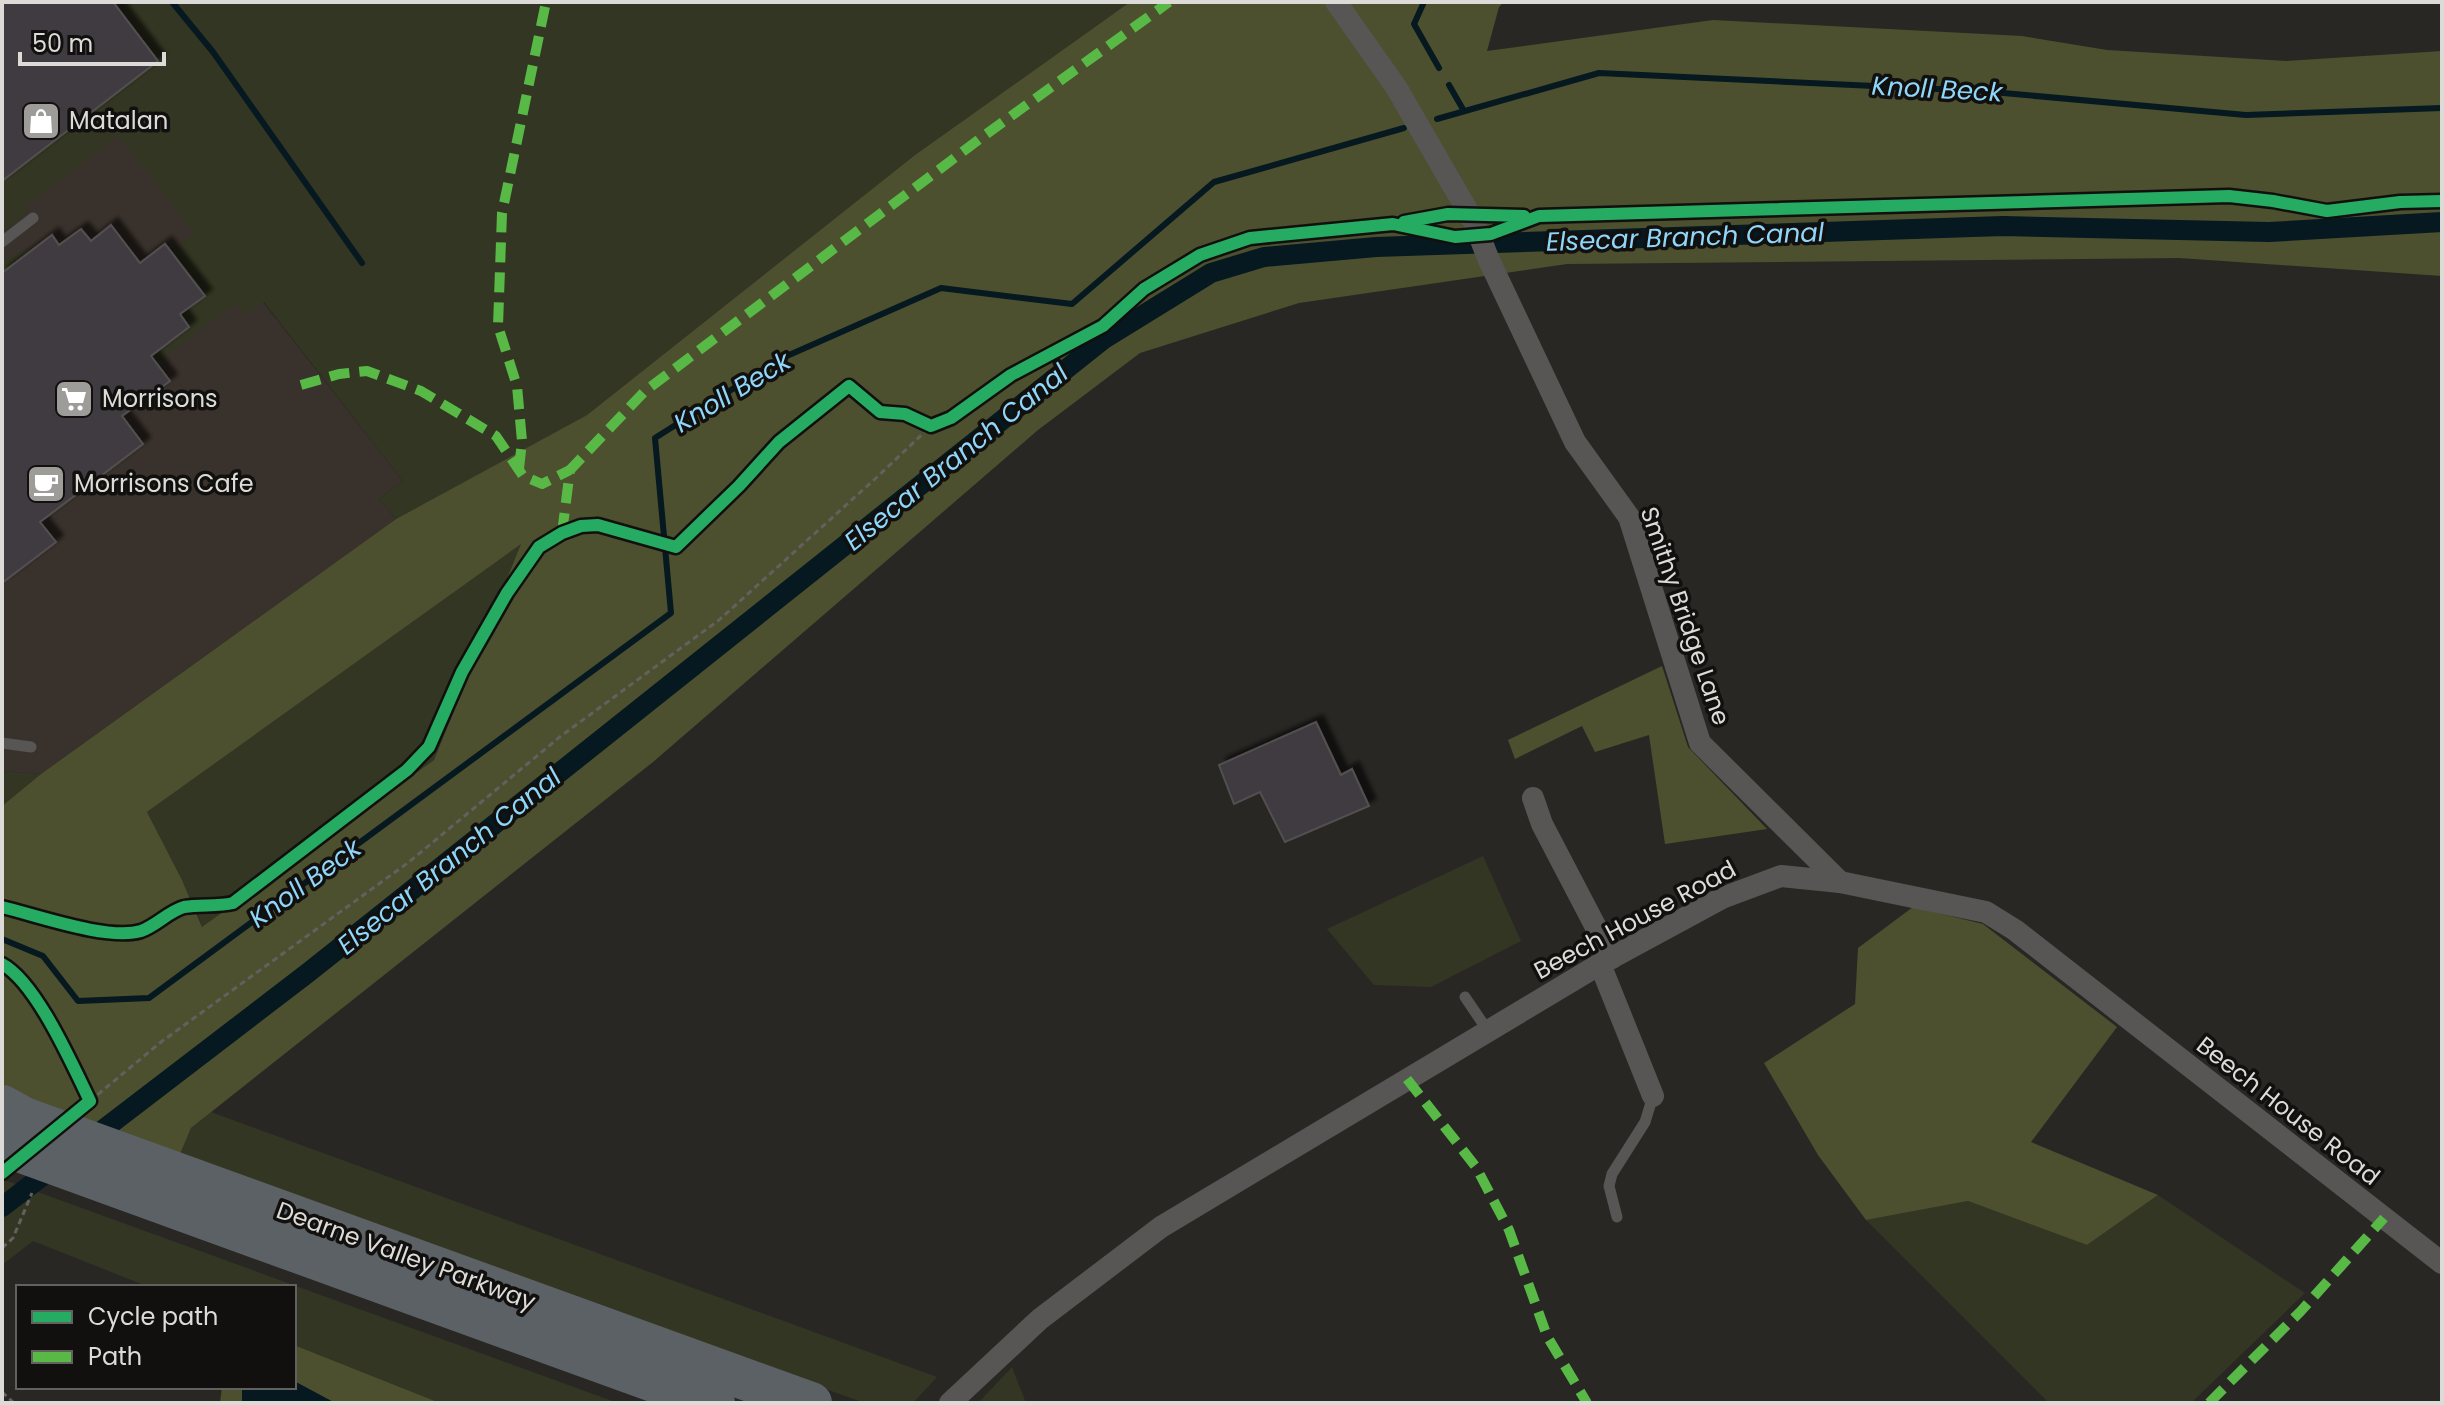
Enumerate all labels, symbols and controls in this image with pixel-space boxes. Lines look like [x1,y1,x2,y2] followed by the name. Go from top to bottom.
[20,16,164,66] scale bar
[32,27,93,60] text: 50 m
[1871,68,2005,110] water label: Knoll Beck
[20,100,62,142] shop icon: Matalan
[69,104,168,137] place label: Matalan
[1545,214,1825,260] water label: Elsecar Branch Canal
[667,342,799,441] water label: Knoll Beck
[836,355,1076,559] water label: Elsecar Branch Canal
[53,378,95,420] supermarket icon: Morrisons
[102,382,218,415] place label: Morrisons
[25,463,67,505] cafe icon: Morrisons Cafe
[74,467,254,500] place label: Morrisons Cafe
[1633,502,1738,729] street label: Smithy Bridge Lane
[329,759,569,963] water label: Elsecar Branch Canal
[242,829,370,936] water label: Knoll Beck
[1528,852,1742,987] street label: Beech House Road
[2190,1029,2387,1193] street label: Beech House Road
[272,1193,541,1318] street label: Dearne Valley Parkway
[16,1285,296,1389] legend
[88,1300,218,1333] text: Cycle path
[88,1340,142,1373] text: Path

